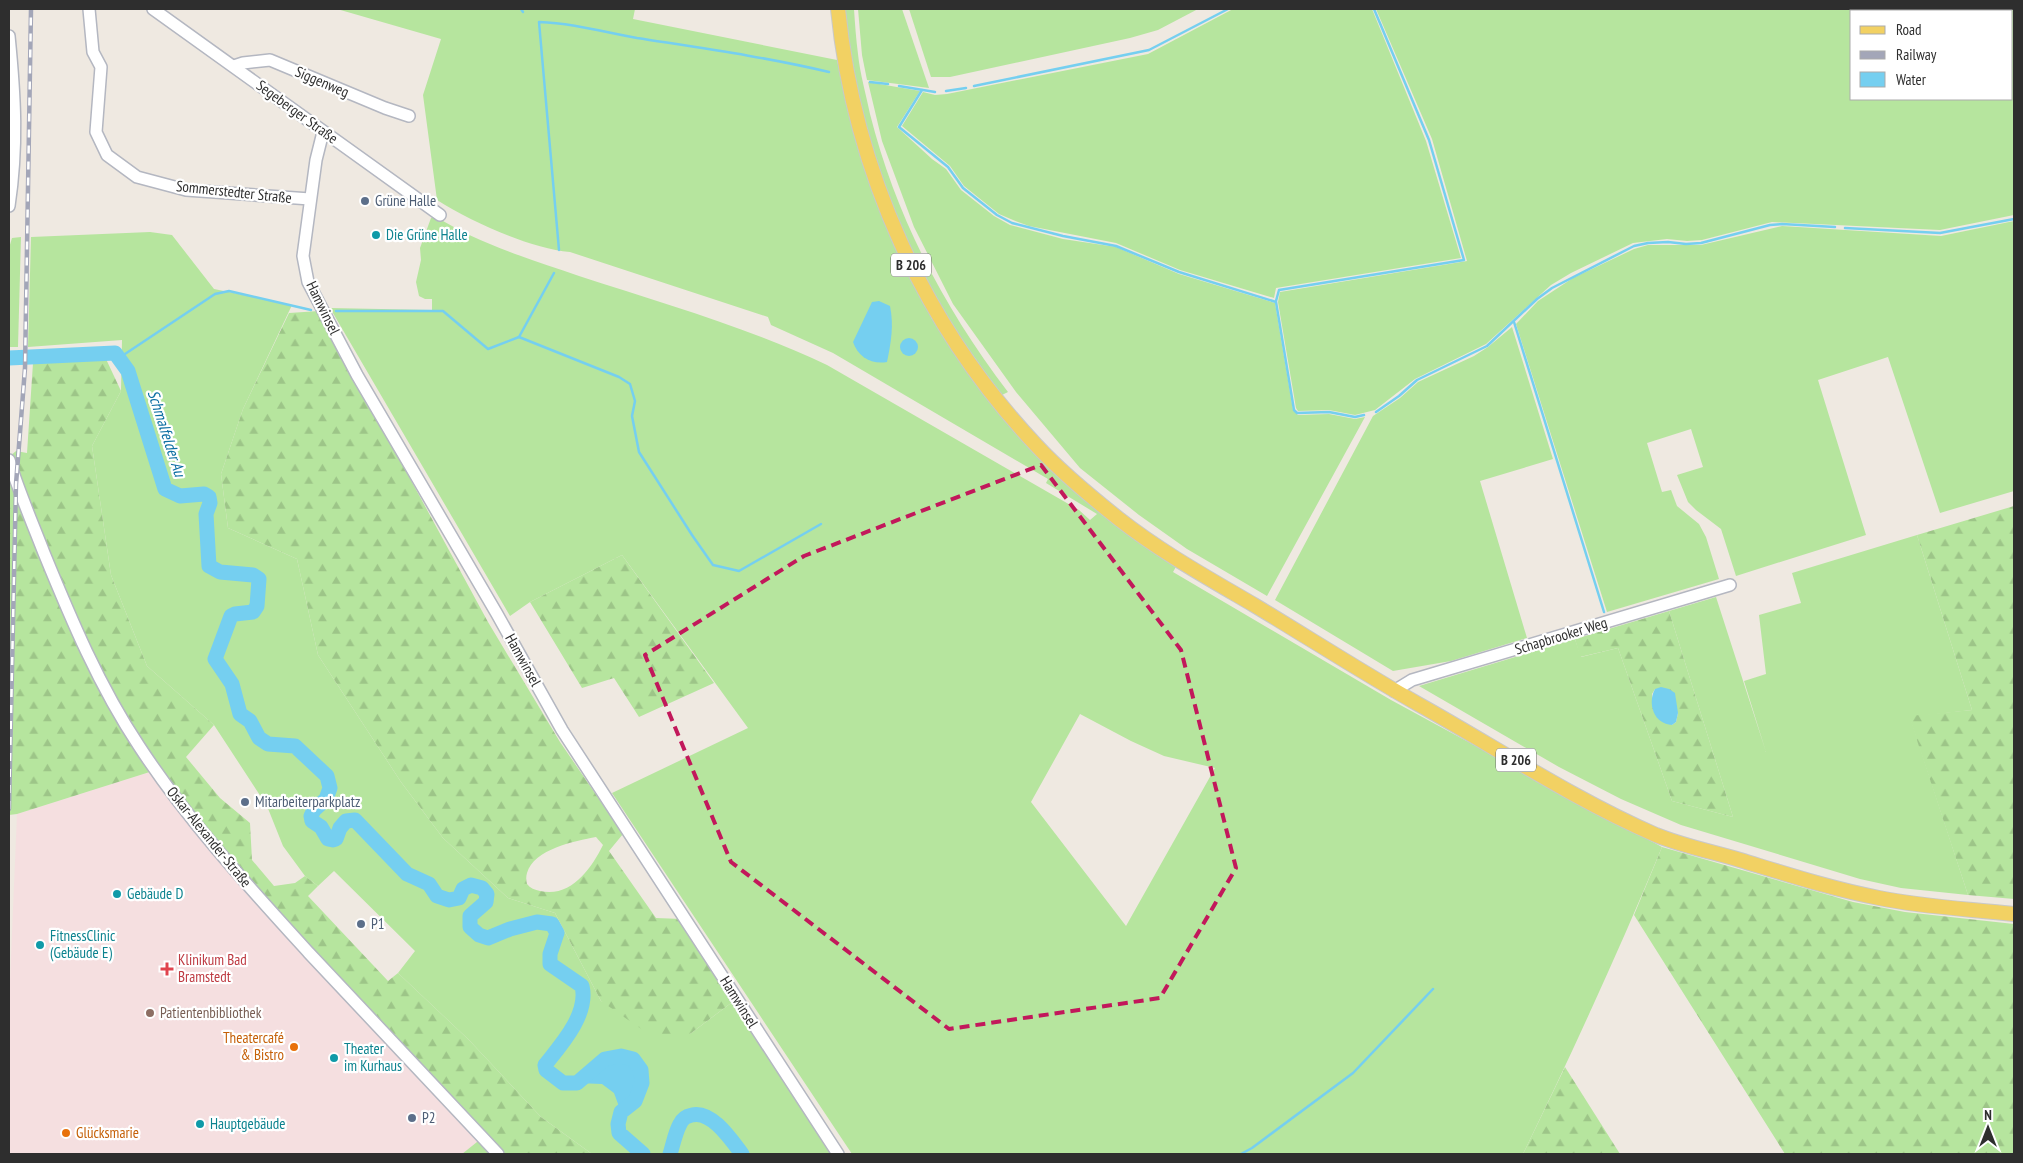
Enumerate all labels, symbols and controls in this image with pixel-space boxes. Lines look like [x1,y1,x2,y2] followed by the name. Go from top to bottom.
[1850,10,2013,100] legend
[1896,20,1922,39] text: Road
[1896,45,1937,64] text: Railway
[292,62,352,101] street label: Siggenweg
[1896,70,1927,89] text: Water
[253,76,342,148] street label: Segeberger Straße
[175,176,293,207] street label: Sommerstedter Straße
[375,191,436,210] place label: Grüne Halle
[359,195,371,207] marker: Grüne Halle
[386,225,468,244] place label: Die Grüne Halle
[370,229,382,241] marker: Die Grüne Halle
[891,254,931,276] road number: B 206
[302,278,345,338] street label: Hamwinsel
[144,387,191,480] water label: Schmalfelder Au
[1512,612,1609,659] street label: Schapbrooker Weg
[501,630,546,690] street label: Hamwinsel
[1496,748,1536,772] road number: B 206
[163,782,256,891] street label: Oskar-Alexander-Straße
[255,792,360,811] place label: Mitarbeiterparkplatz
[239,796,251,808] marker: Mitarbeiterparkplatz
[127,884,183,903] place label: Gebäude D
[111,888,123,900] marker: Gebäude D
[371,914,385,933] place label: P1
[355,918,367,930] marker: P1
[50,926,116,962] place label: FitnessClinic (Gebäude E)
[34,939,46,951] marker: FitnessClinic (Gebäude E)
[178,950,247,986] place label: Klinikum Bad Bramstedt
[160,962,174,976] marker: Klinikum Bad Bramstedt
[716,972,763,1031] street label: Hamwinsel
[160,1003,262,1022] place label: Patientenbibliothek
[144,1007,156,1019] marker: Patientenbibliothek
[223,1028,284,1064] place label: Theatercafé & Bistro
[344,1039,402,1075] place label: Theater im Kurhaus
[288,1041,300,1053] marker: Theatercafé & Bistro
[328,1052,340,1064] marker: Theater im Kurhaus
[1963,1103,2013,1153] north arrow
[1984,1106,1992,1124] text: N
[422,1108,436,1127] place label: P2
[406,1112,418,1124] marker: P2
[210,1114,285,1133] place label: Hauptgebäude
[194,1118,206,1130] marker: Hauptgebäude
[76,1123,139,1142] place label: Glücksmarie
[60,1127,72,1139] marker: Glücksmarie

